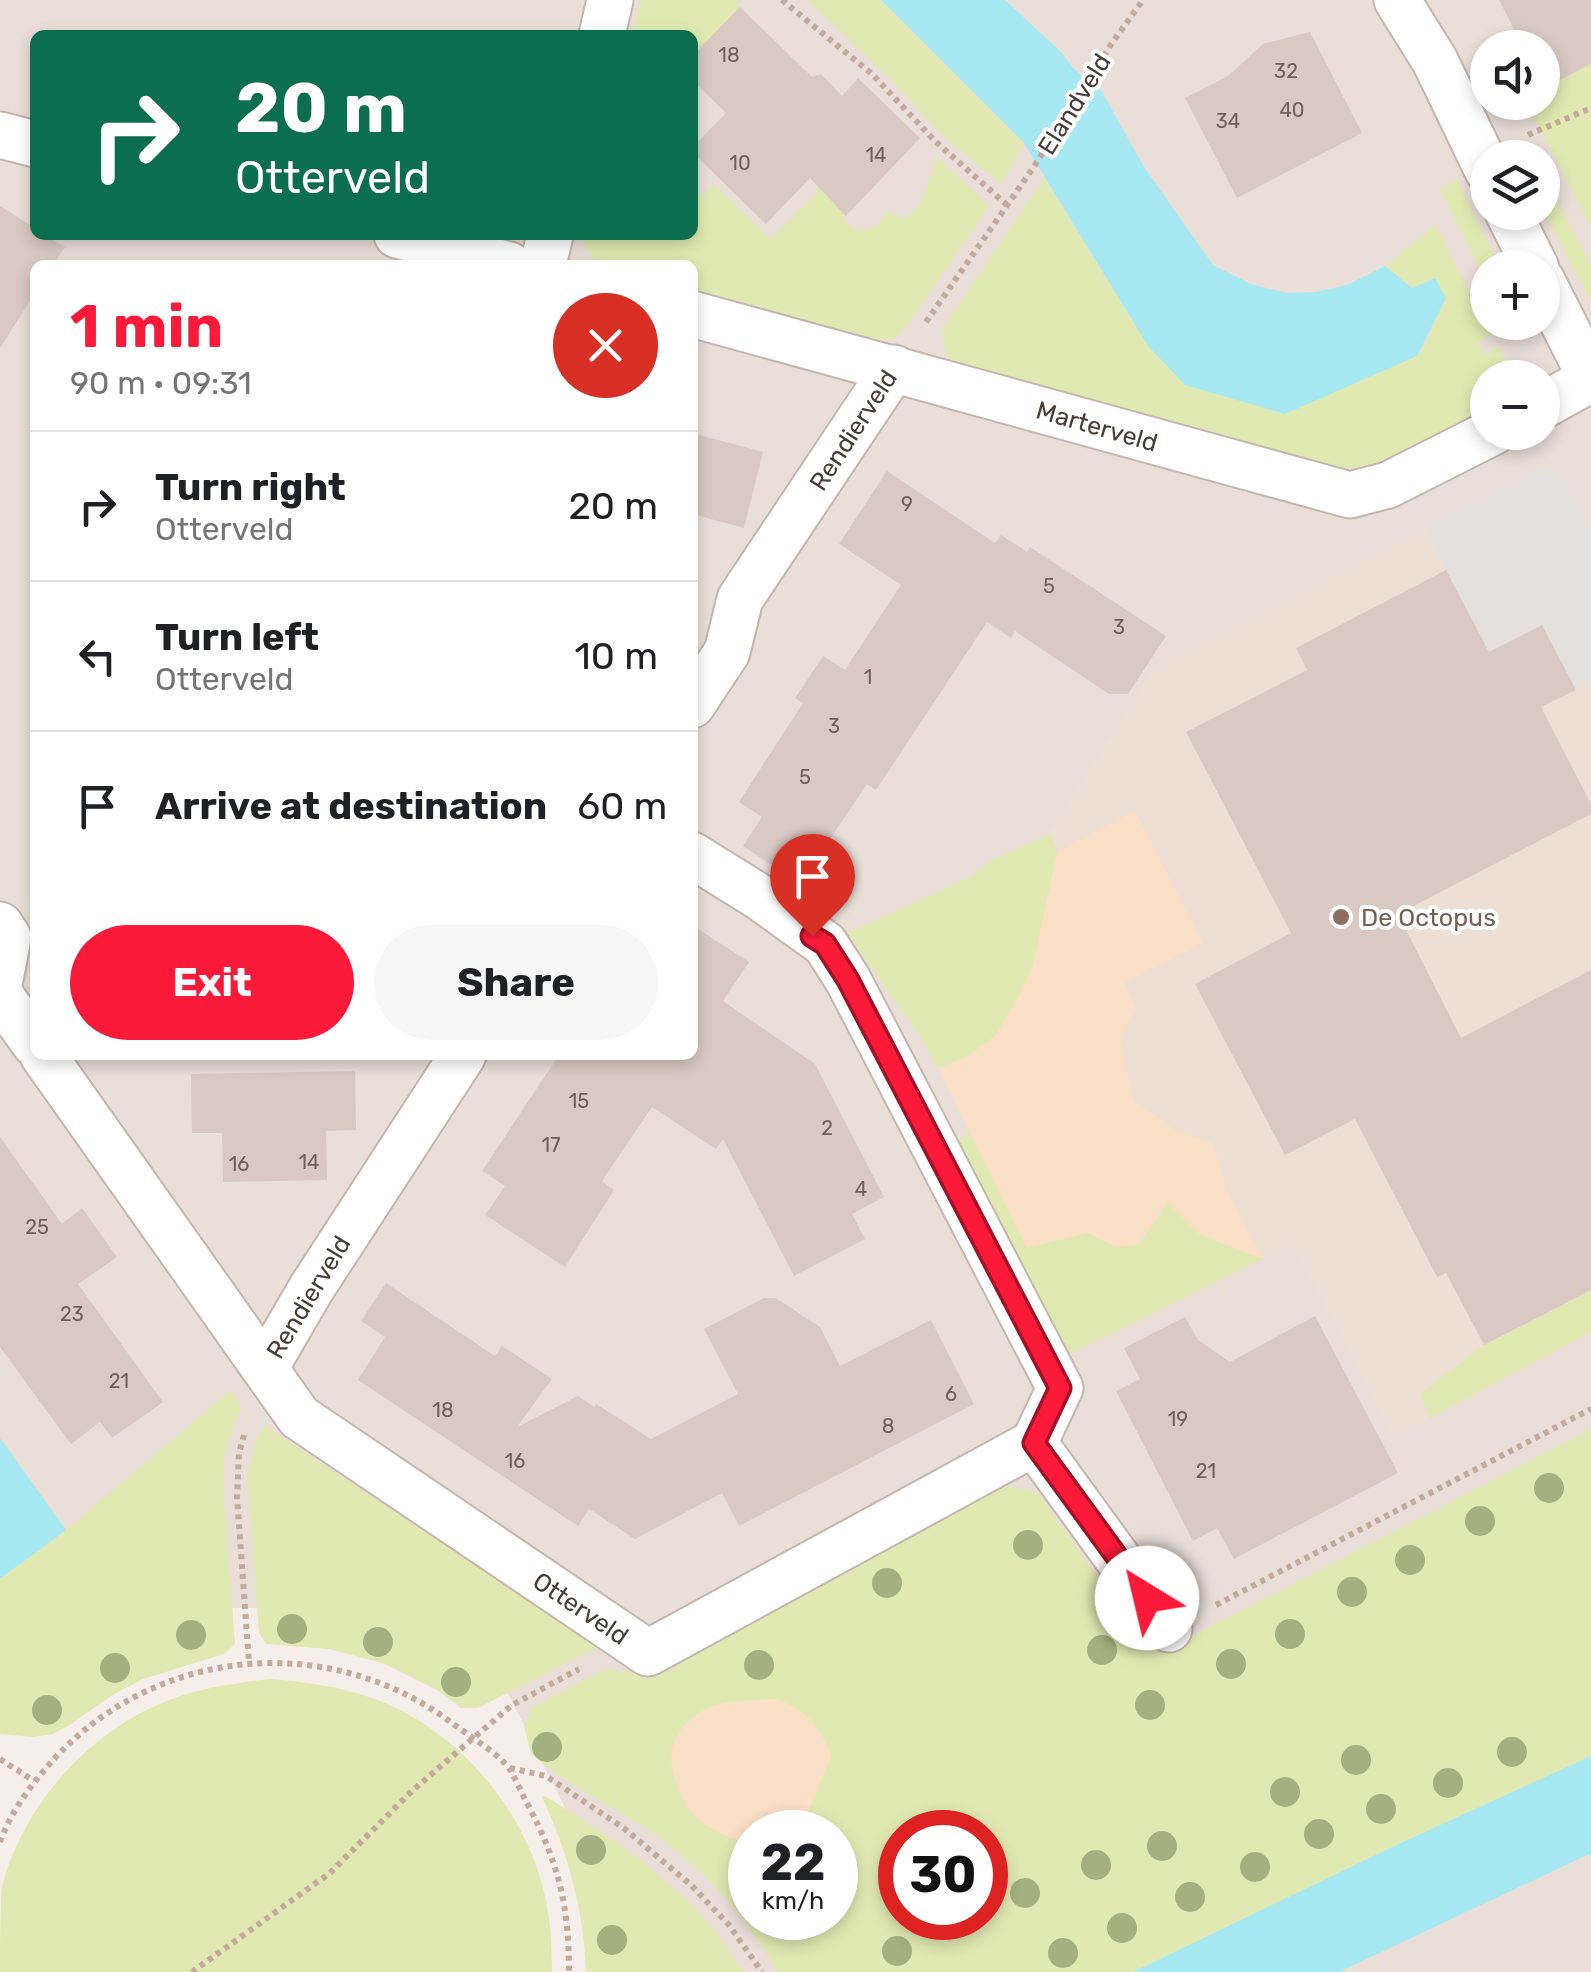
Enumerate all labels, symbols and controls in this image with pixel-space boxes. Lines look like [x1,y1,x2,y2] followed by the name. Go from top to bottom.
[1470,30,1560,450] map controls
[1470,30,1560,120] button: sound
[718,43,740,67] house number: 18
[1032,49,1117,160] street label: Elandveld
[1274,59,1298,83] house number: 32
[235,67,407,150] text: 20 m
[70,70,200,200] icon: right
[1279,98,1305,122] house number: 40
[1216,109,1240,133] house number: 34
[1470,140,1560,230] button: layers
[866,143,886,167] house number: 14
[235,151,430,204] text: Otterveld
[729,151,751,175] house number: 10
[1470,250,1560,340] button: +
[70,291,223,362] text: 1 min
[553,293,658,398] button: close
[1470,360,1560,450] button: −
[70,364,252,402] text: 90 m · 09:31
[804,364,903,496] street label: Rendierveld
[1033,395,1161,458] street label: Marterveld
[155,464,346,510] text: Turn right
[70,479,125,534] icon: right
[568,483,658,529] text: 20 m
[901,492,913,516] house number: 9
[155,510,294,548] text: Otterveld
[1043,574,1055,598] house number: 5
[155,614,319,660] text: Turn left
[1113,615,1125,639] house number: 3
[70,629,125,684] icon: left
[575,633,658,679] text: 10 m
[155,660,294,698] text: Otterveld
[864,665,872,689] house number: 1
[828,714,840,738] house number: 3
[799,765,811,789] house number: 5
[70,779,125,834] icon: arrive
[155,783,547,829] text: Arrive at destination
[577,783,667,829] text: 60 m
[770,834,855,937] pin
[785,849,840,904] icon: arrive
[1361,903,1496,932] place label: De Octopus
[1330,906,1352,928] marker: De Octopus
[70,925,354,1040] button: Exit
[374,925,658,1040] button: Share
[569,1089,589,1113] house number: 15
[821,1116,833,1140] house number: 2
[542,1133,560,1157] house number: 17
[299,1150,319,1174] house number: 14
[229,1152,249,1176] house number: 16
[855,1177,867,1201] house number: 4
[25,1215,49,1239] house number: 25
[260,1231,356,1364] street label: Rendierveld
[60,1302,84,1326] house number: 23
[109,1369,129,1393] house number: 21
[945,1382,957,1406] house number: 6
[432,1398,454,1422] house number: 18
[1168,1407,1188,1431] house number: 19
[882,1414,894,1438] house number: 8
[505,1449,525,1473] house number: 16
[1196,1459,1216,1483] house number: 21
[1095,1546,1199,1650] position arrow
[528,1566,634,1651] street label: Otterveld
[878,1810,1008,1940] speed limit sign: 30
[761,1833,826,1893] text: 22
[762,1886,824,1915] text: km/h

